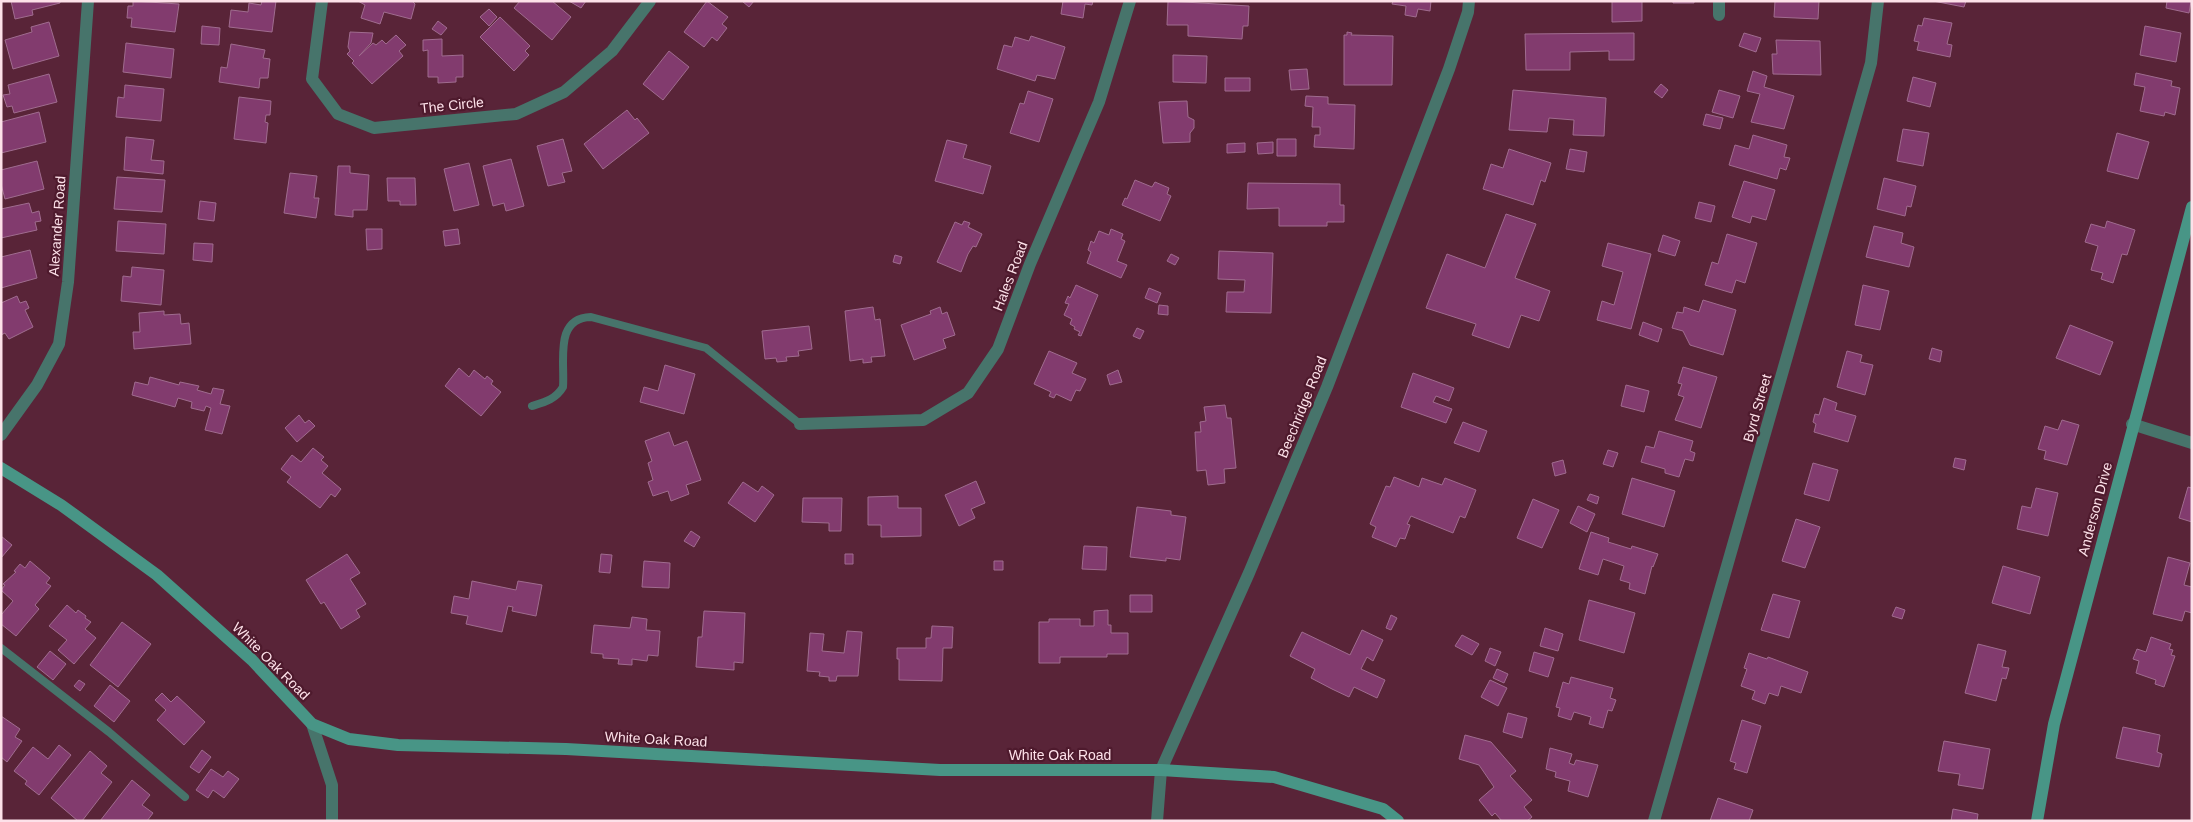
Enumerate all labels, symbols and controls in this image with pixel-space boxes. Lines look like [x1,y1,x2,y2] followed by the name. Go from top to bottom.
[419,94,485,116] street label: The Circle
[46,175,68,277] street label: Alexander Road
[989,239,1031,313] street label: Hales Road
[1274,354,1330,460] street label: Beechridge Road
[1740,372,1774,444] street label: Byrd Street
[2075,460,2115,558] street label: Anderson Drive
[229,619,313,703] street label: White Oak Road
[604,728,708,750] street label: White Oak Road
[1009,747,1111,763] street label: White Oak Road

